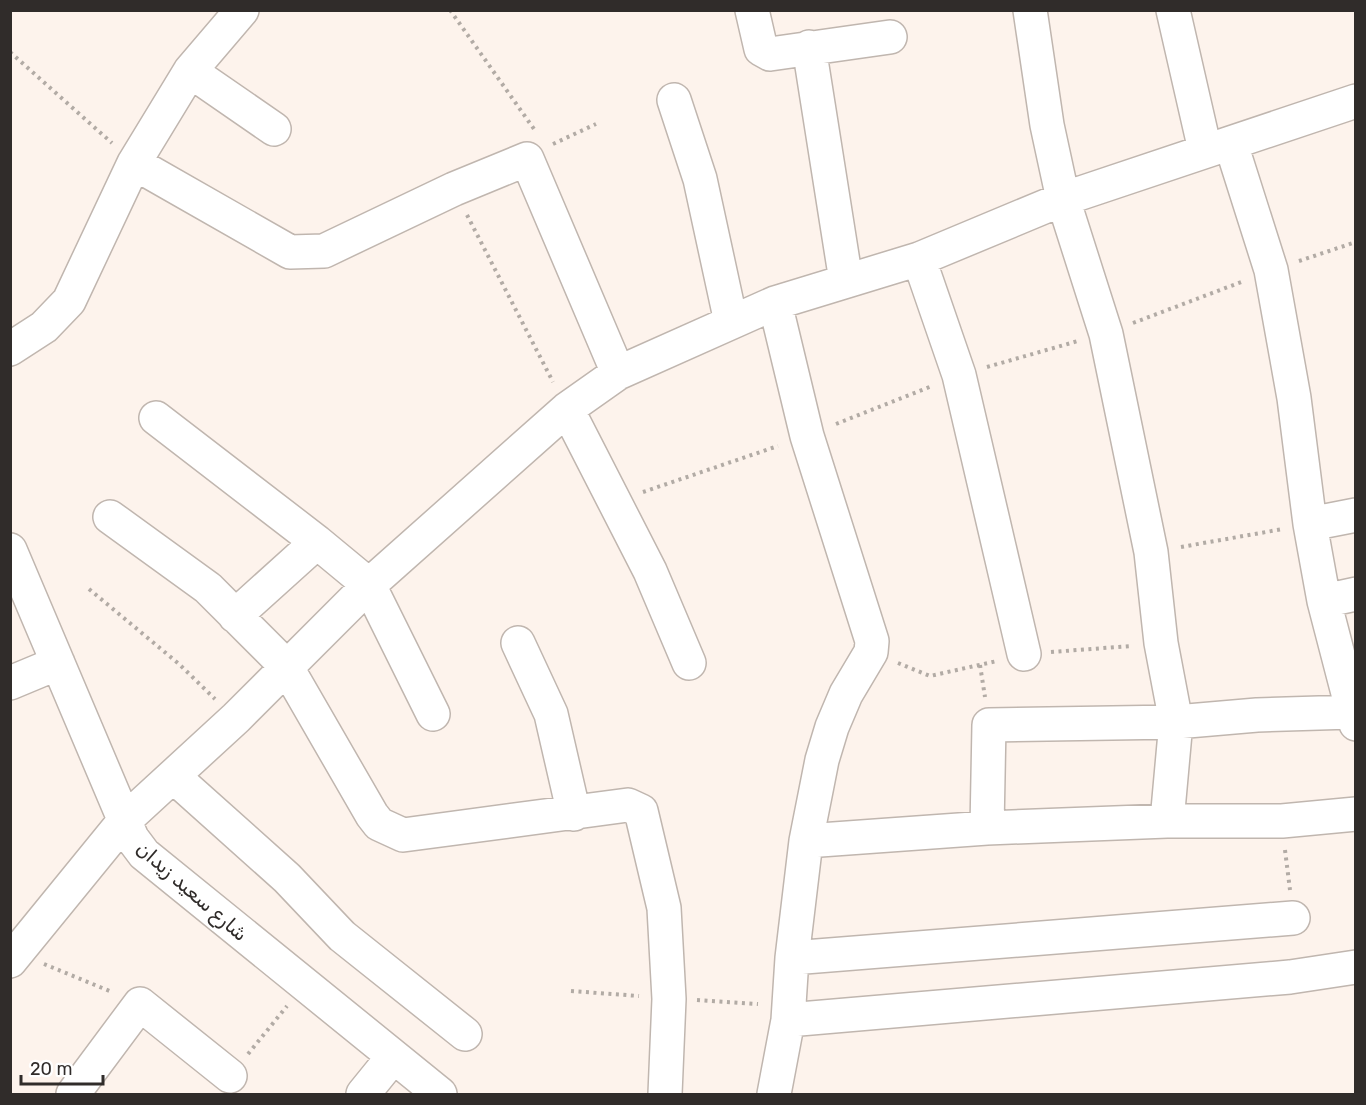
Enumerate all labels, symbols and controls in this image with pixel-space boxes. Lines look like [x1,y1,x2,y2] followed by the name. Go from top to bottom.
[130,836,253,947] street label: شارع سعيد زيدان
[21,1048,104,1086] scale bar
[30,1058,72,1080] text: 20 m

